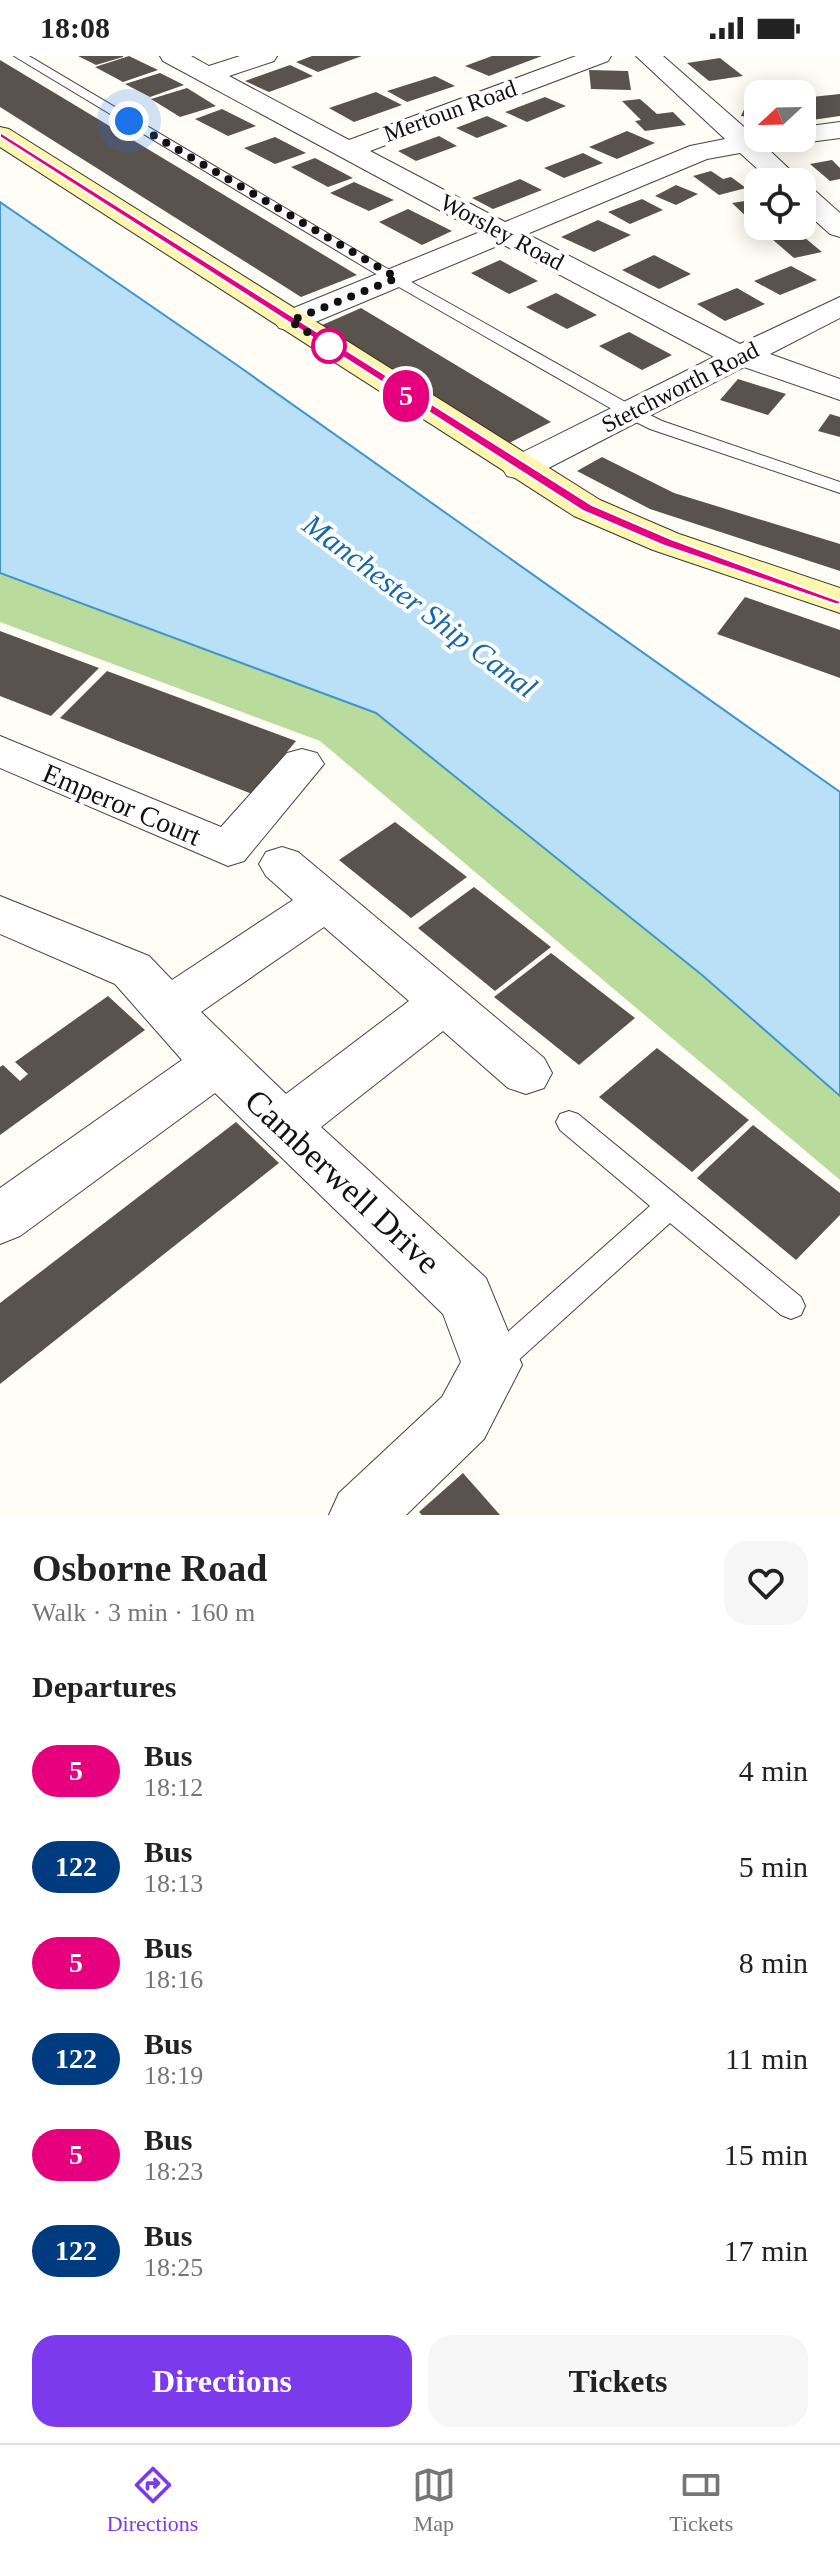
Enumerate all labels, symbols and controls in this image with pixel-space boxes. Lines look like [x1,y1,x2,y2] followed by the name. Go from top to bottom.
[40,11,110,44] text: 18:08
[380,75,520,147] street label: Mertoun Road
[744,80,816,152] north arrow
[744,80,816,240] map controls
[109,101,149,141] your location
[744,168,816,240] button: locate
[436,189,568,275] street label: Worsley Road
[312,329,346,363] unlabelled marker
[597,336,763,438] street label: Stetchworth Road
[380,370,432,422] line badge: 5
[399,380,413,411] text: 5
[296,507,543,704] water label: Manchester Ship Canal
[38,757,206,852] street label: Emperor Court
[238,1082,447,1281] street label: Camberwell Drive
[724,1541,808,1625] button: heart
[32,1547,267,1589] text: Osborne Road
[32,1598,255,1627] text: Walk · 3 min · 160 m
[32,1670,176,1703] text: Departures
[144,1739,192,1772] text: Bus
[739,1754,808,1787] text: 4 min
[69,1755,83,1786] text: 5
[144,1773,203,1802] text: 18:12
[144,1835,192,1868] text: Bus
[739,1850,808,1883] text: 5 min
[55,1851,97,1882] text: 122
[144,1869,203,1898] text: 18:13
[144,1931,192,1964] text: Bus
[739,1946,808,1979] text: 8 min
[69,1947,83,1978] text: 5
[144,1965,203,1994] text: 18:16
[144,2027,192,2060] text: Bus
[725,2042,808,2075] text: 11 min
[55,2043,97,2074] text: 122
[144,2061,203,2090] text: 18:19
[144,2123,192,2156] text: Bus
[724,2138,808,2171] text: 15 min
[69,2139,83,2170] text: 5
[144,2157,203,2186] text: 18:23
[144,2219,192,2252] text: Bus
[724,2234,808,2267] text: 17 min
[55,2235,97,2266] text: 122
[144,2253,203,2282] text: 18:25
[32,2335,412,2427] button: Directions
[428,2335,808,2427] button: Tickets
[107,2463,198,2537] tab: Directions
[412,2463,456,2537] tab: Map
[669,2463,733,2537] tab: Tickets

